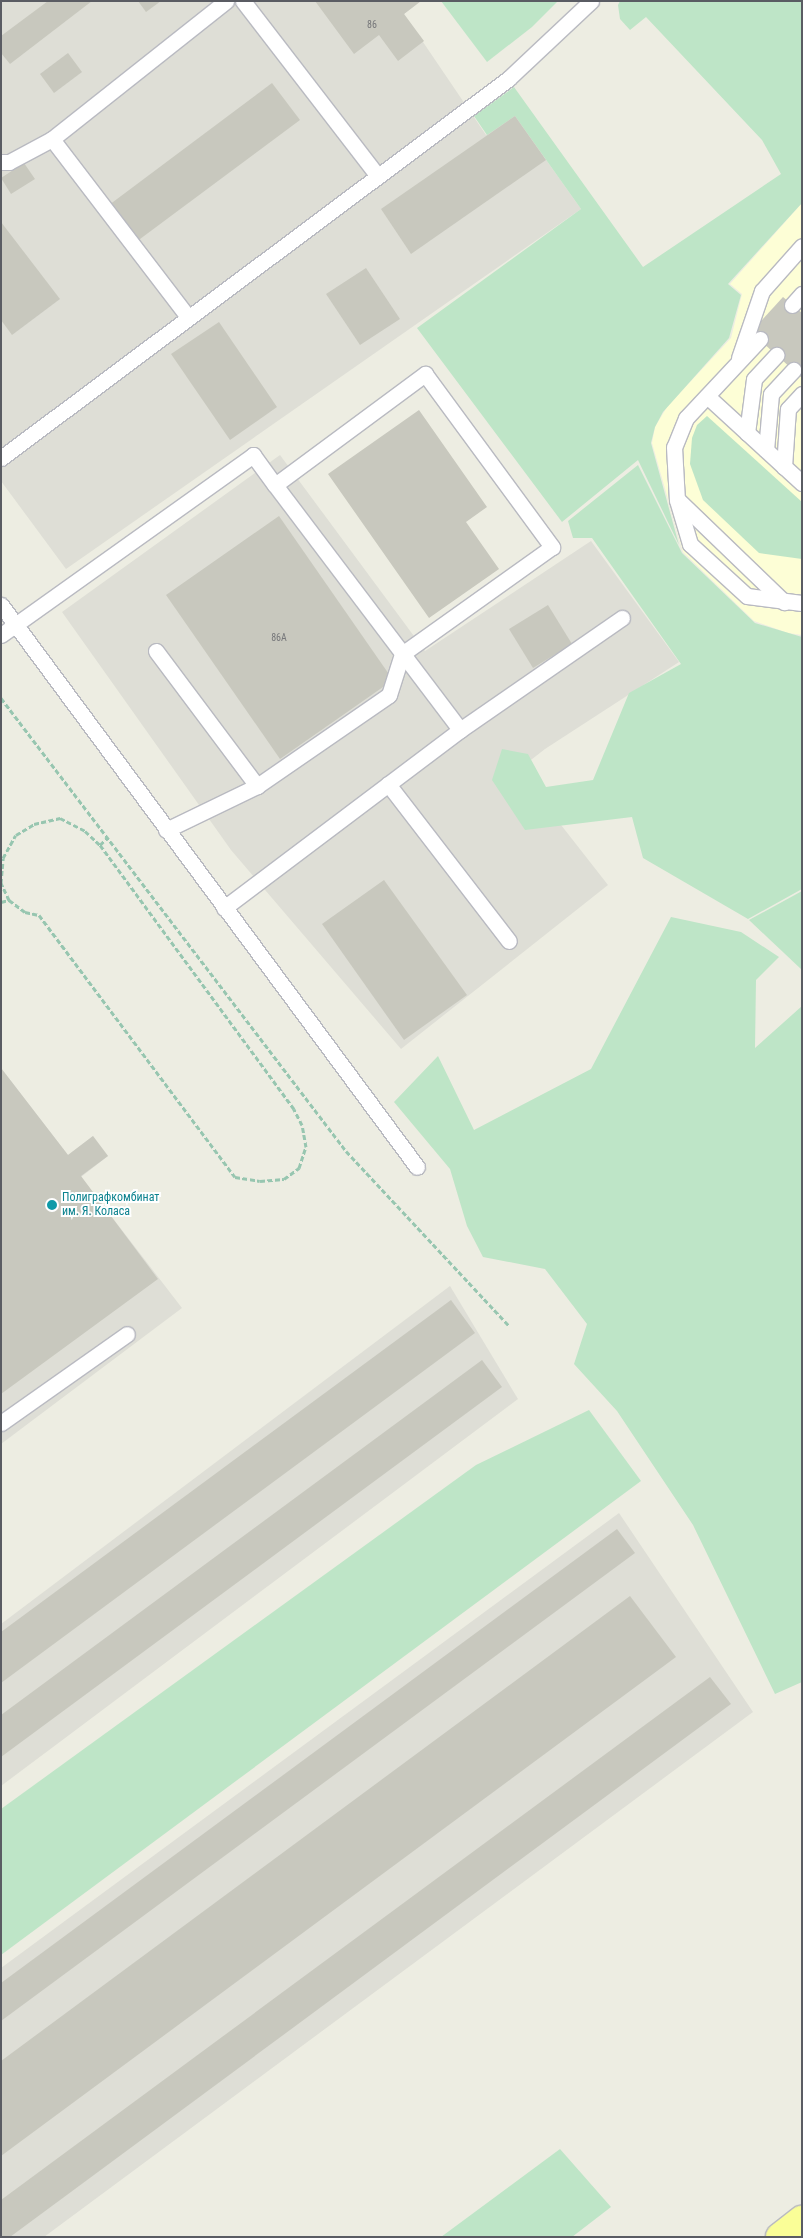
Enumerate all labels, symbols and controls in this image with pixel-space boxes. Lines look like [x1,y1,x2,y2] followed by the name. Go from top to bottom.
[367,19,377,31] house number: 86
[271,632,287,644] house number: 86А
[62,1191,159,1219] place label: Полиграфкомбинат им. Я. Коласа
[46,1199,58,1211] marker: Полиграфкомбинат им. Я. Коласа

